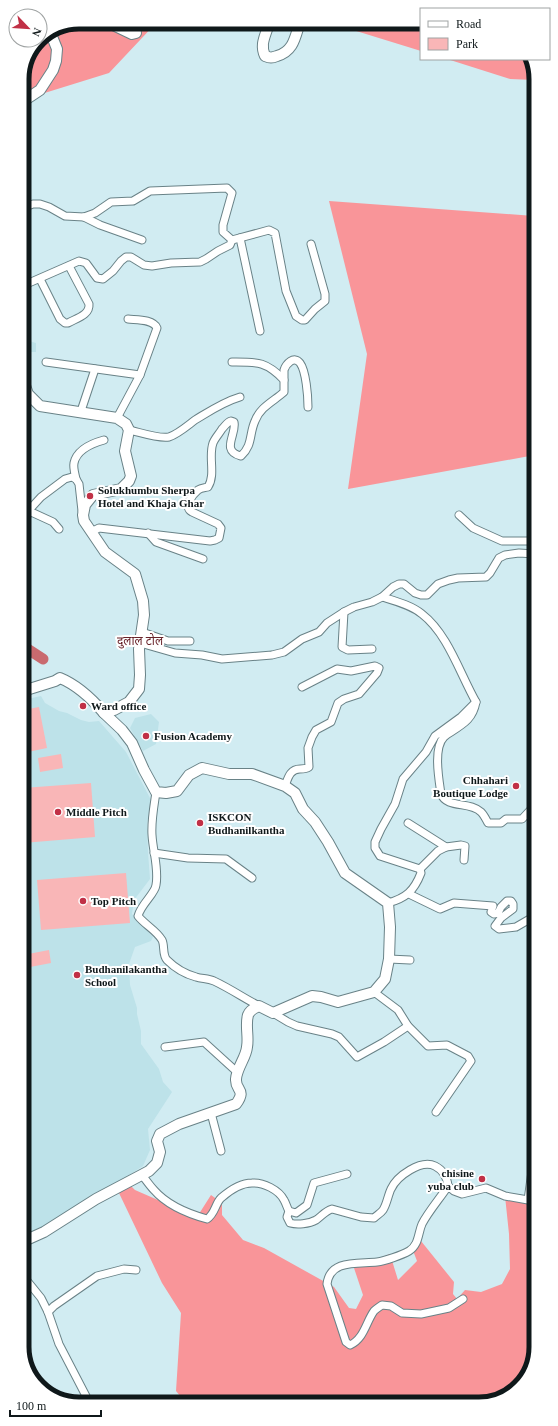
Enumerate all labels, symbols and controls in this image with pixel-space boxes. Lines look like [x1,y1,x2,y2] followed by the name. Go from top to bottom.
[8,8,48,48] north arrow
[420,8,550,60] legend
[456,17,481,31] text: Road
[30,26,44,38] text: N
[456,37,478,51] text: Park
[98,484,204,509] place label: Solukhumbu Sherpa Hotel and Khaja Ghar
[85,491,95,501] marker: Solukhumbu Sherpa Hotel and Khaja Ghar
[117,633,164,649] district label: दुलाल टोल
[91,700,146,712] place label: Ward office
[78,701,88,711] marker: Ward office
[154,730,232,742] place label: Fusion Academy
[141,731,151,741] marker: Fusion Academy
[433,774,508,799] place label: Chhahari Boutique Lodge
[511,781,521,791] marker: Chhahari Boutique Lodge
[66,806,127,818] place label: Middle Pitch
[53,807,63,817] marker: Middle Pitch
[208,811,285,836] place label: ISKCON Budhanilkantha
[195,818,205,828] marker: ISKCON Budhanilkantha
[91,895,136,907] place label: Top Pitch
[78,896,88,906] marker: Top Pitch
[85,963,167,988] place label: Budhanilakantha School
[72,970,82,980] marker: Budhanilakantha School
[428,1167,474,1192] place label: chisine yuba club
[477,1174,487,1184] marker: chisine yuba club
[10,1392,101,1418] scale bar
[16,1399,47,1413] text: 100 m

